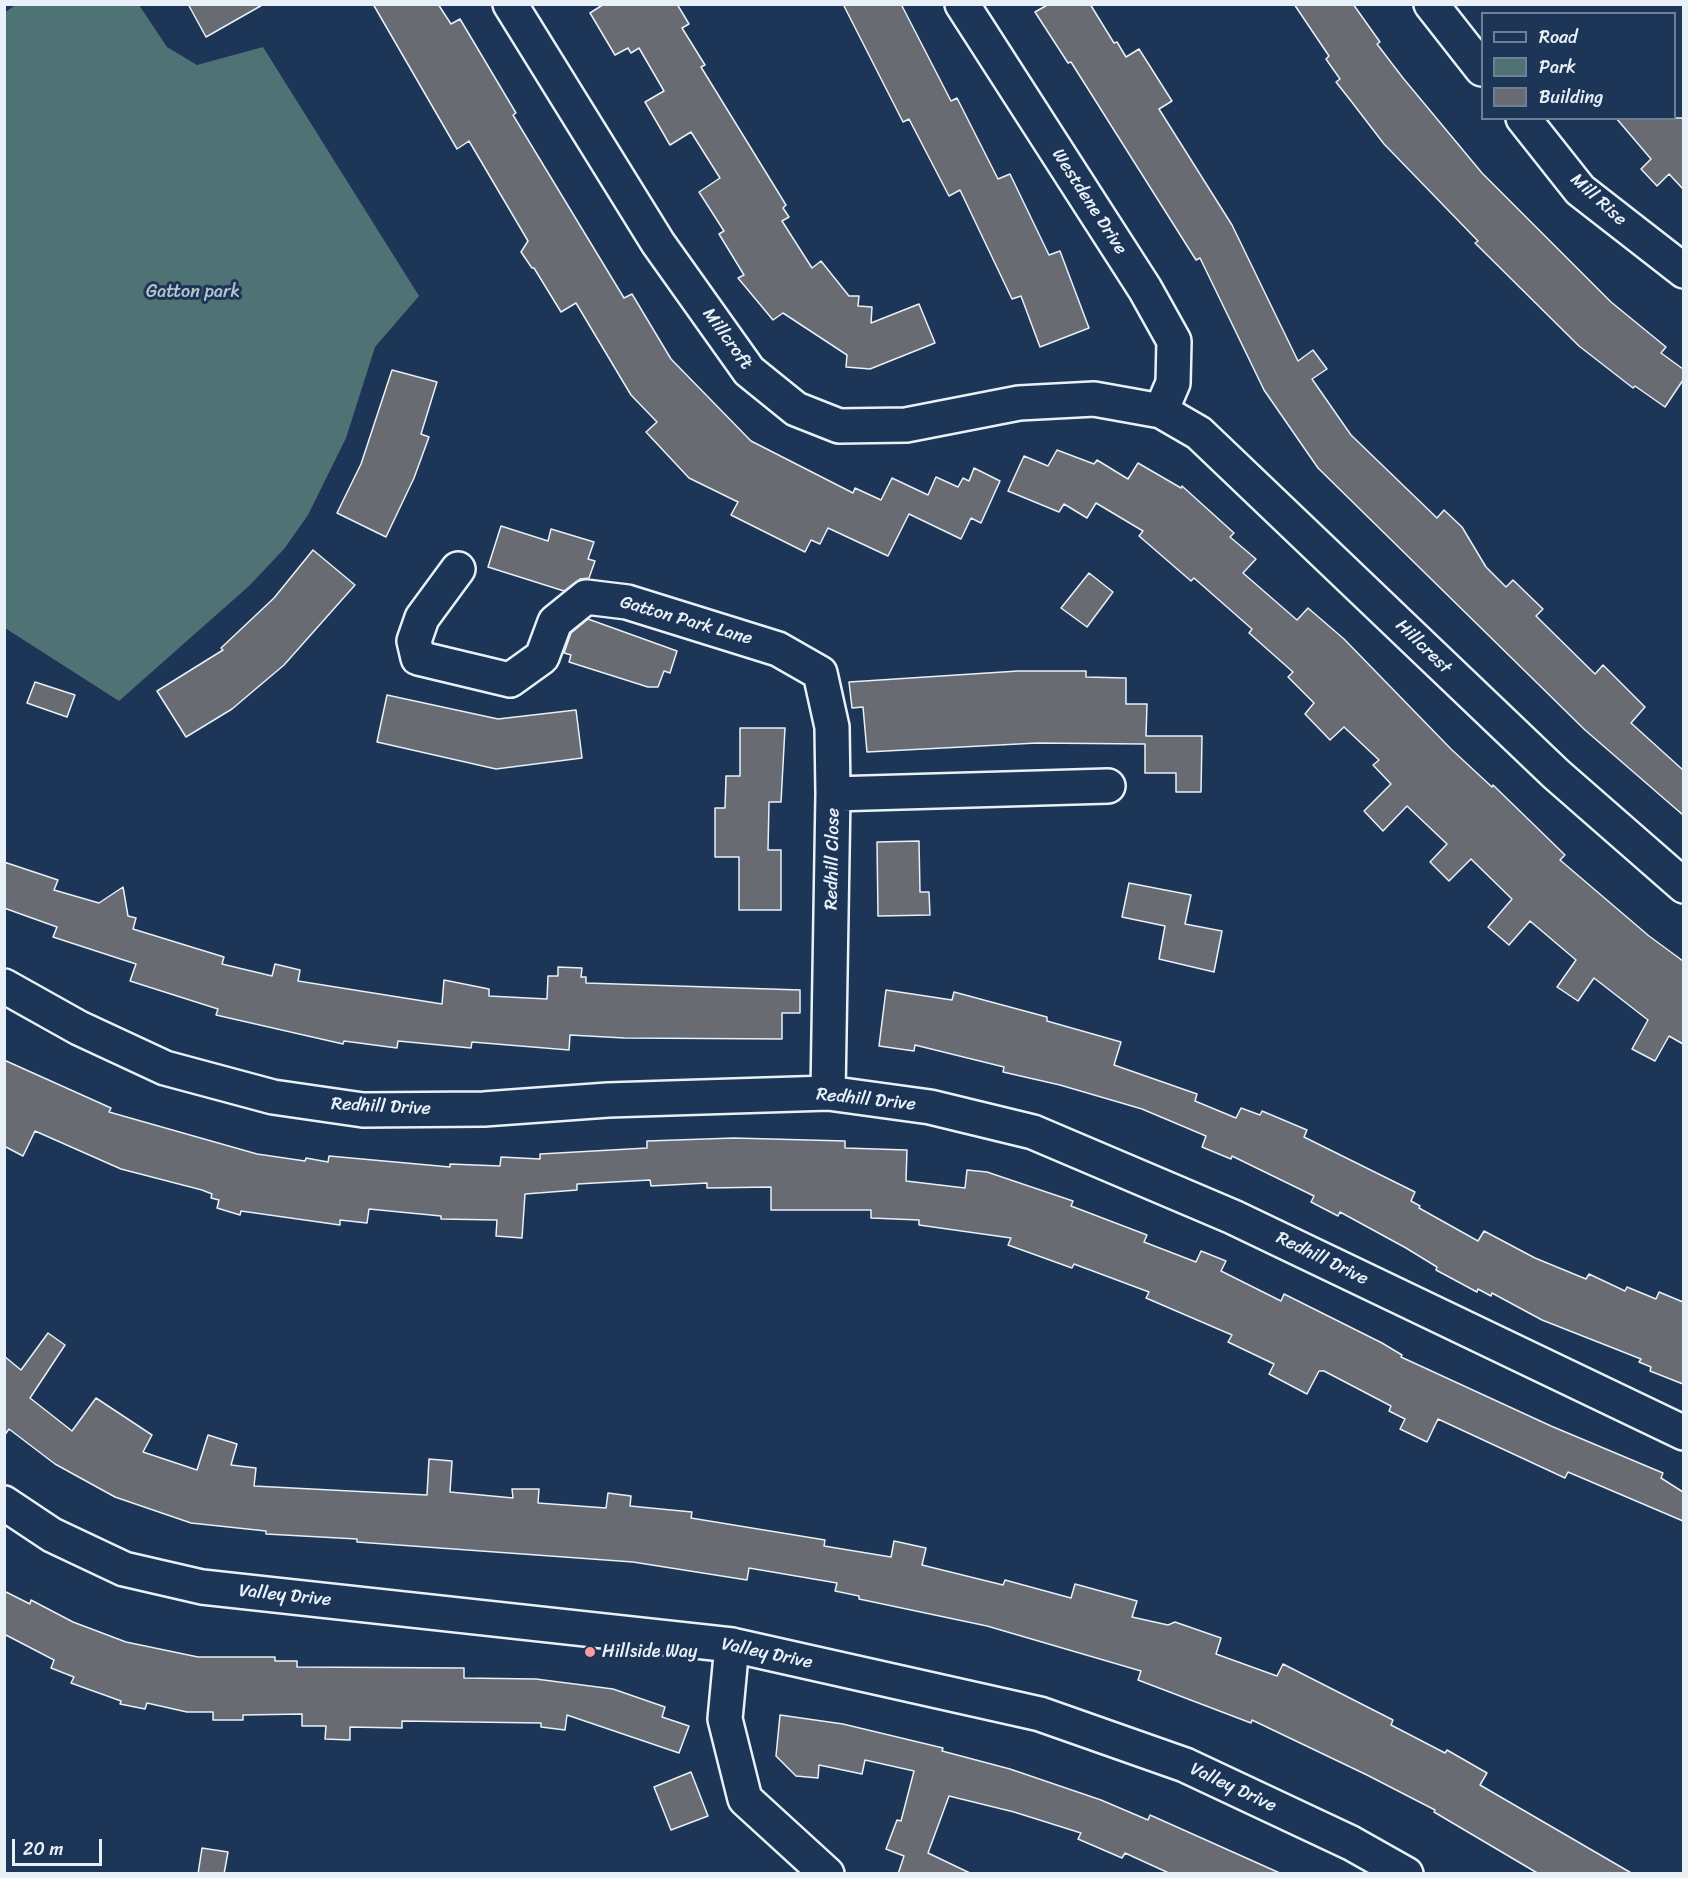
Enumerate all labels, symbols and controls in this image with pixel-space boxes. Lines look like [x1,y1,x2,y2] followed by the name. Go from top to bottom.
[1481,12,1676,120] legend
[1539,21,1578,53] text: Road
[1539,51,1576,83] text: Park
[1539,81,1603,113] text: Building
[1047,145,1131,259] street label: Westdene Drive
[1565,169,1631,231] street label: Mill Rise
[146,281,240,303] park label: Gatton park
[698,304,756,374] street label: Millcroft
[617,592,755,650] street label: Gatton Park Lane
[1391,615,1455,679] street label: Hillcrest
[821,808,845,910] street label: Redhill Close
[815,1084,917,1116] street label: Redhill Drive
[331,1094,431,1120] street label: Redhill Drive
[1272,1227,1372,1291] street label: Redhill Drive
[238,1580,332,1612] street label: Valley Drive
[719,1634,815,1674] street label: Valley Drive
[602,1641,697,1663] place label: Hillside Way
[583,1645,597,1659] marker: Hillside Way
[1186,1759,1280,1817] street label: Valley Drive
[15,1827,105,1865] scale bar
[23,1833,63,1865] text: 20 m

